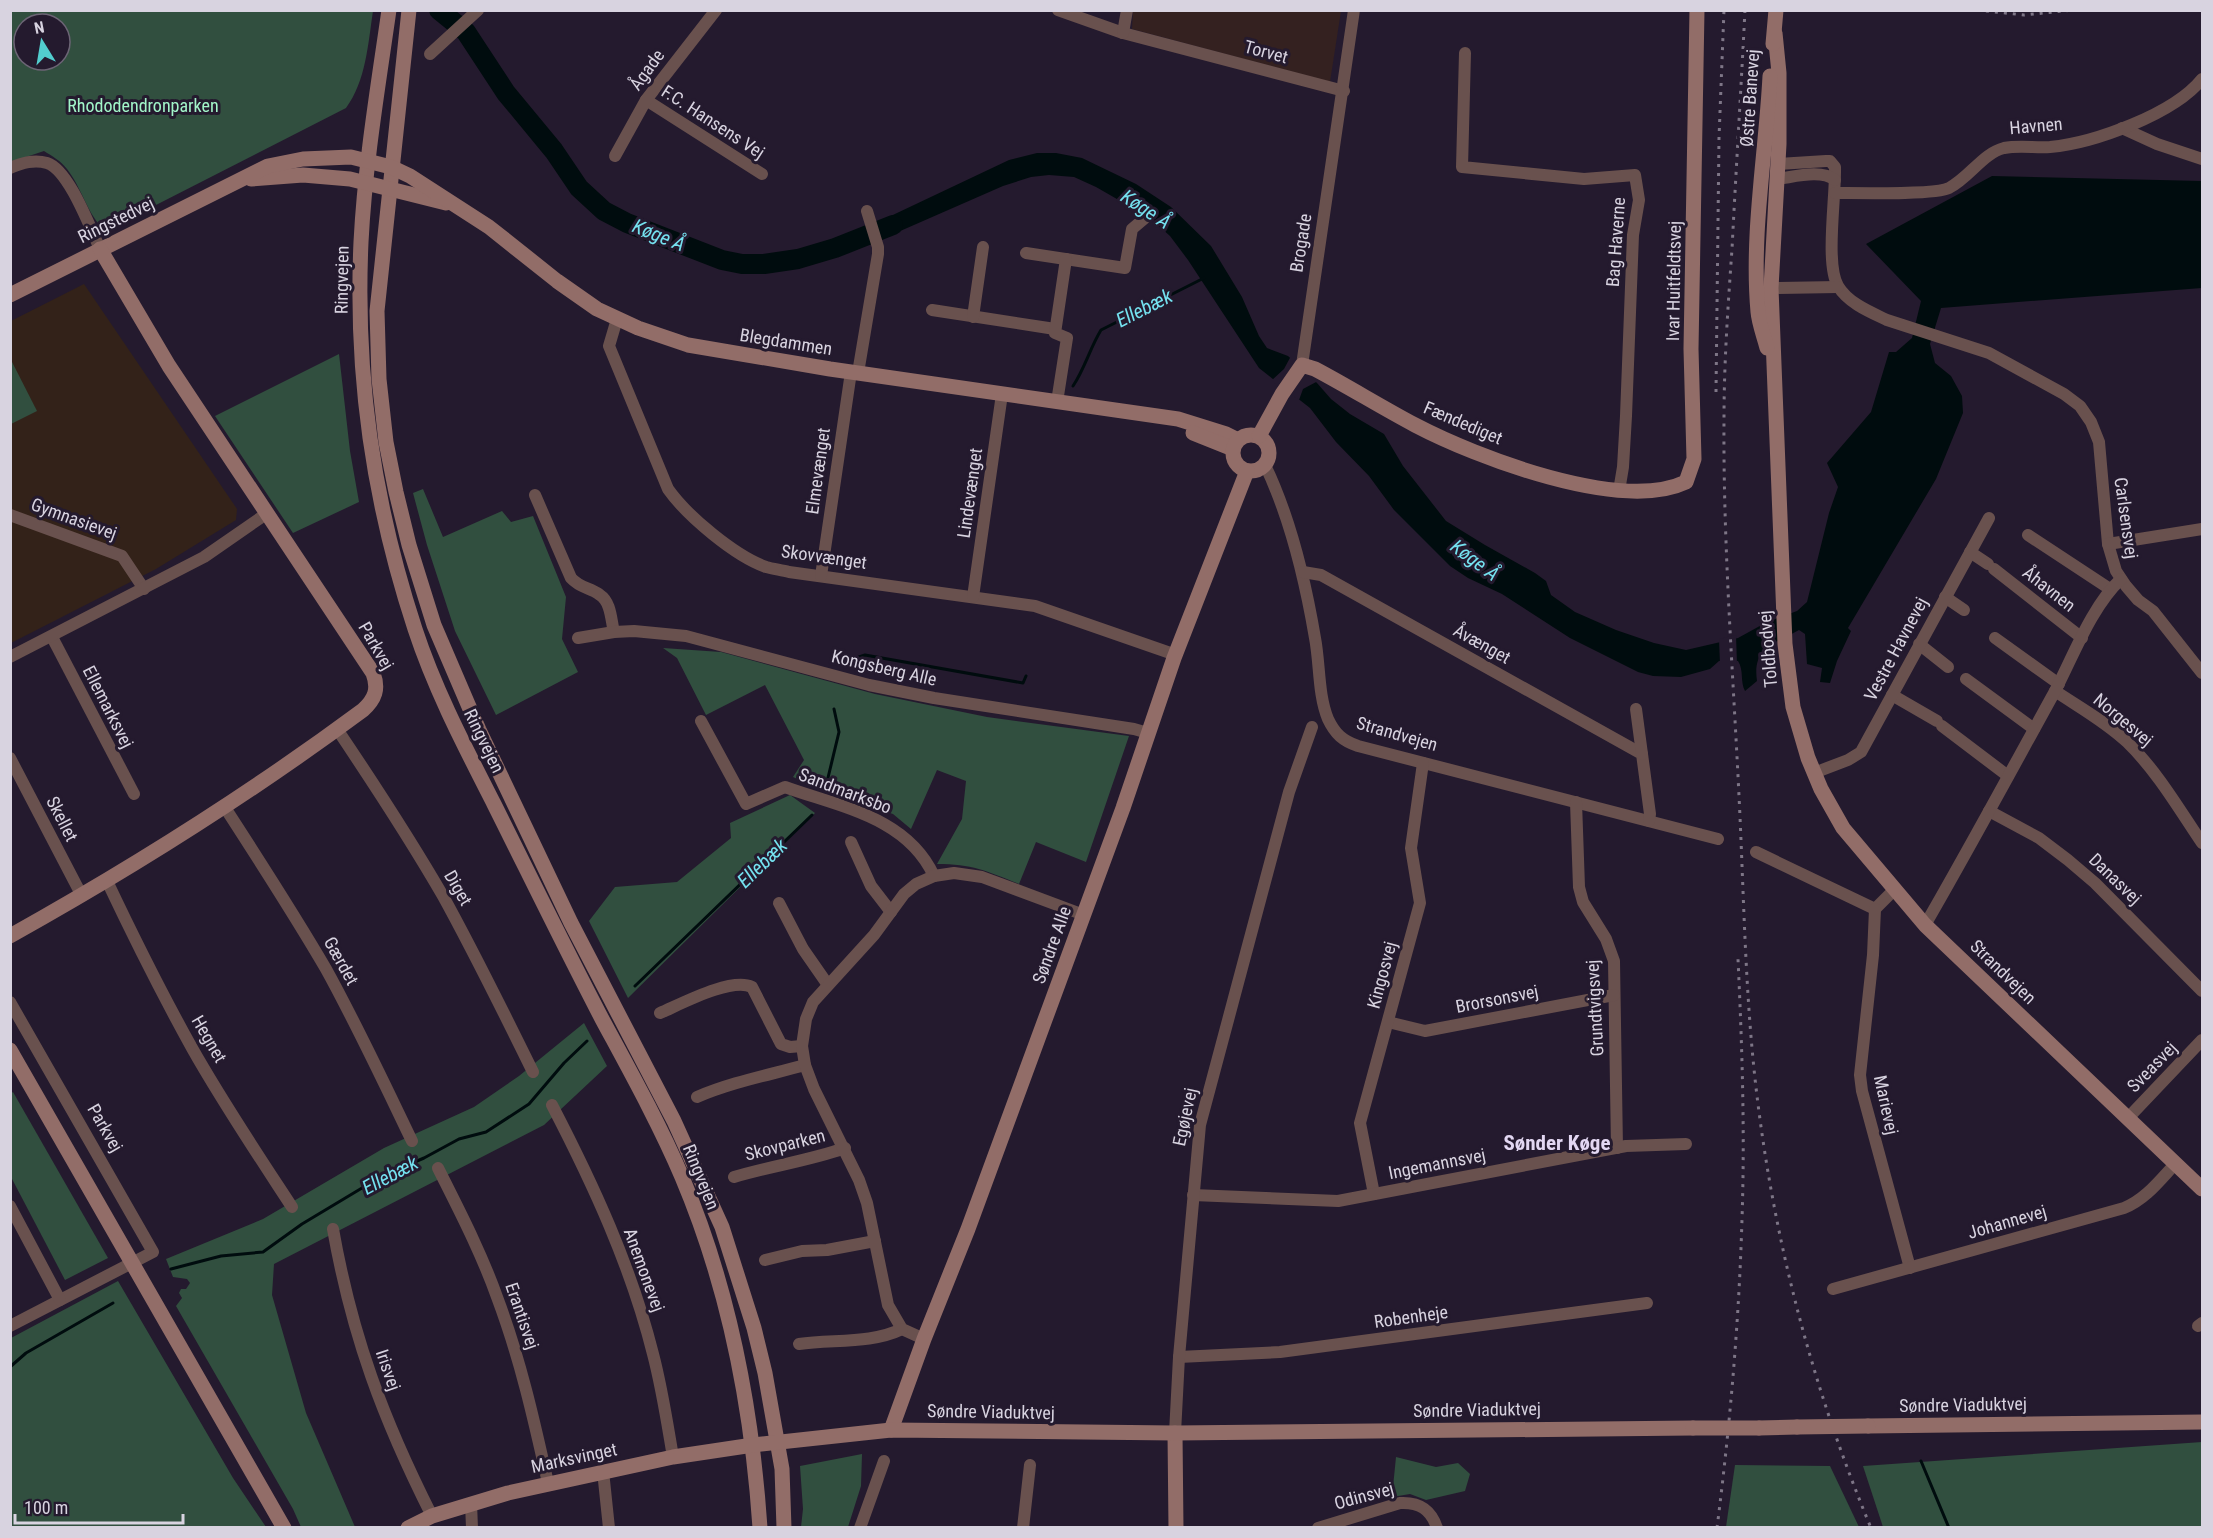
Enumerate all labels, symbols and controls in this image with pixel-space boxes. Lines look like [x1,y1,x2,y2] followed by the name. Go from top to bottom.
[12,12,72,72] north arrow
[33,18,46,38] text: N
[1242,36,1290,67] street label: Torvet
[624,45,668,94] street label: Ågade
[1736,48,1763,147] street label: Østre Banevej
[658,80,769,163] street label: F.C. Hansens Vej
[67,95,219,116] park label: Rhododendronparken
[2009,113,2063,138] street label: Havnen
[1117,184,1175,234] water label: Køge Å
[74,192,157,247] street label: Ringstedvej
[1602,196,1629,287] street label: Bag Haverne
[1286,212,1315,274] street label: Brogade
[629,214,689,256] water label: Køge Å
[1662,221,1685,341] street label: Ivar Huitfeldtsvej
[330,246,353,314] street label: Ringvejen
[1112,283,1177,332] water label: Ellebæk
[738,324,834,359] street label: Blegdammen
[1421,397,1506,449] street label: Fændediget
[801,426,834,516] street label: Elmevænget
[953,446,986,539] street label: Lindevænget
[2110,476,2143,560] street label: Carlsensvej
[28,493,120,544] street label: Gymnasievej
[1446,534,1504,586] water label: Køge Å
[780,540,868,573] street label: Skovvænget
[2019,561,2080,616] street label: Åhavnen
[1860,594,1932,704] street label: Vestre Havnevej
[1754,610,1781,689] street label: Toldbodvej
[354,618,399,674] street label: Parkvej
[1450,618,1515,668] street label: Åvænget
[830,645,939,690] street label: Kongsberg Alle
[79,662,138,751] street label: Ellemarksvej
[2089,689,2157,751] street label: Norgesvej
[460,705,509,776] street label: Ringvejen
[1354,712,1440,755] street label: Strandvejen
[796,763,894,818] street label: Sandmarksbo
[42,793,83,845] street label: Skellet
[732,833,793,892] water label: Ellebæk
[2085,849,2146,909] street label: Danasvej
[440,866,477,909] street label: Diget
[1028,903,1075,986] street label: Søndre Alle
[320,933,363,988] street label: Gærdet
[1966,935,2041,1008] street label: Strandvejen
[1362,939,1401,1011] street label: Kingosvej
[1581,959,1608,1057] street label: Grundtvigsvej
[1454,980,1540,1017] street label: Brorsonsvej
[188,1011,231,1066] street label: Hegnet
[2122,1037,2181,1096] street label: Sveasvej
[1870,1073,1903,1137] street label: Marievej
[1168,1086,1201,1148] street label: Egøjevej
[83,1100,128,1156] street label: Parkvej
[742,1124,827,1165] street label: Skovparken
[1503,1131,1611,1155] district label: Sønder Køge
[679,1141,724,1213] street label: Ringvejen
[1387,1144,1487,1183] street label: Ingemannsvej
[358,1150,423,1200] water label: Ellebæk
[1965,1200,2049,1243] street label: Johannevej
[620,1225,669,1314] street label: Anemonevej
[501,1280,544,1352] street label: Erantisvej
[1373,1301,1449,1332] street label: Robenheje
[372,1346,405,1393] street label: Irisvej
[1899,1393,2027,1416] street label: Søndre Viaduktvej
[1413,1398,1541,1421] street label: Søndre Viaduktvej
[927,1400,1055,1423] street label: Søndre Viaduktvej
[529,1438,619,1477] street label: Marksvinget
[1332,1477,1396,1514] street label: Odinsvej
[15,1487,183,1525] scale bar
[24,1497,68,1518] text: 100 m

